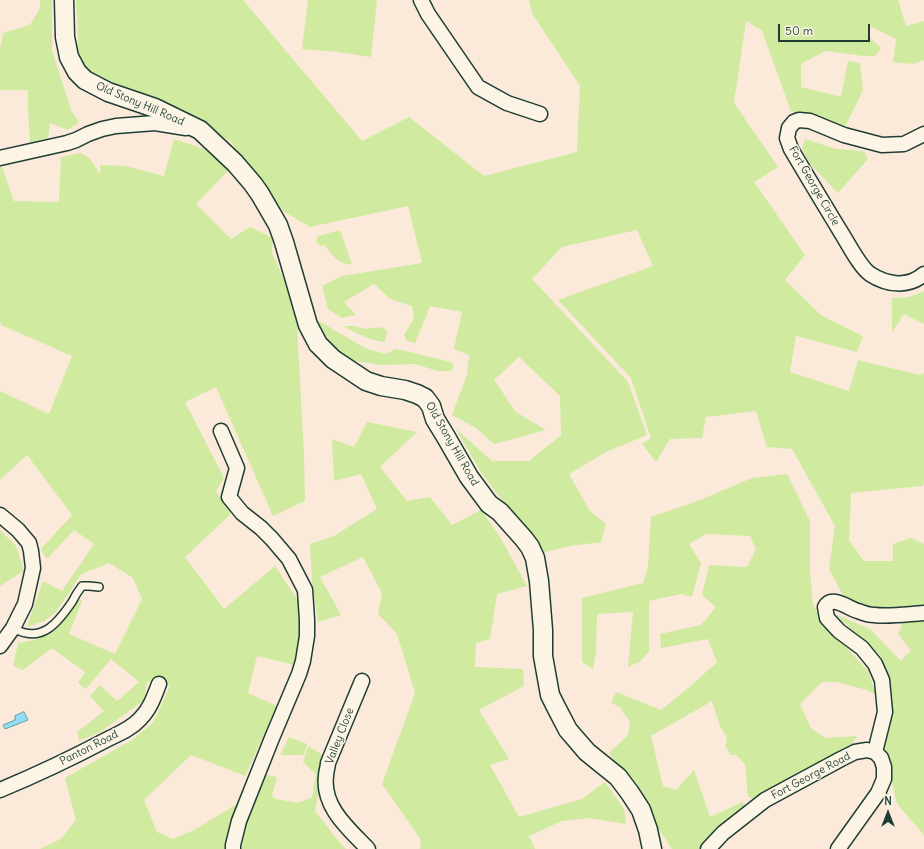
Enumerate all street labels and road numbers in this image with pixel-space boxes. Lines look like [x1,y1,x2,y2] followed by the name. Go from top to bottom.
[94,79,186,129] street label: Old Stony Hill Road
[786,144,842,228] street label: Fort George Circle
[423,400,481,488] street label: Old Stony Hill Road
[323,706,357,766] street label: Valley Close
[58,728,120,768] street label: Panton Road
[769,750,853,802] street label: Fort George Road

